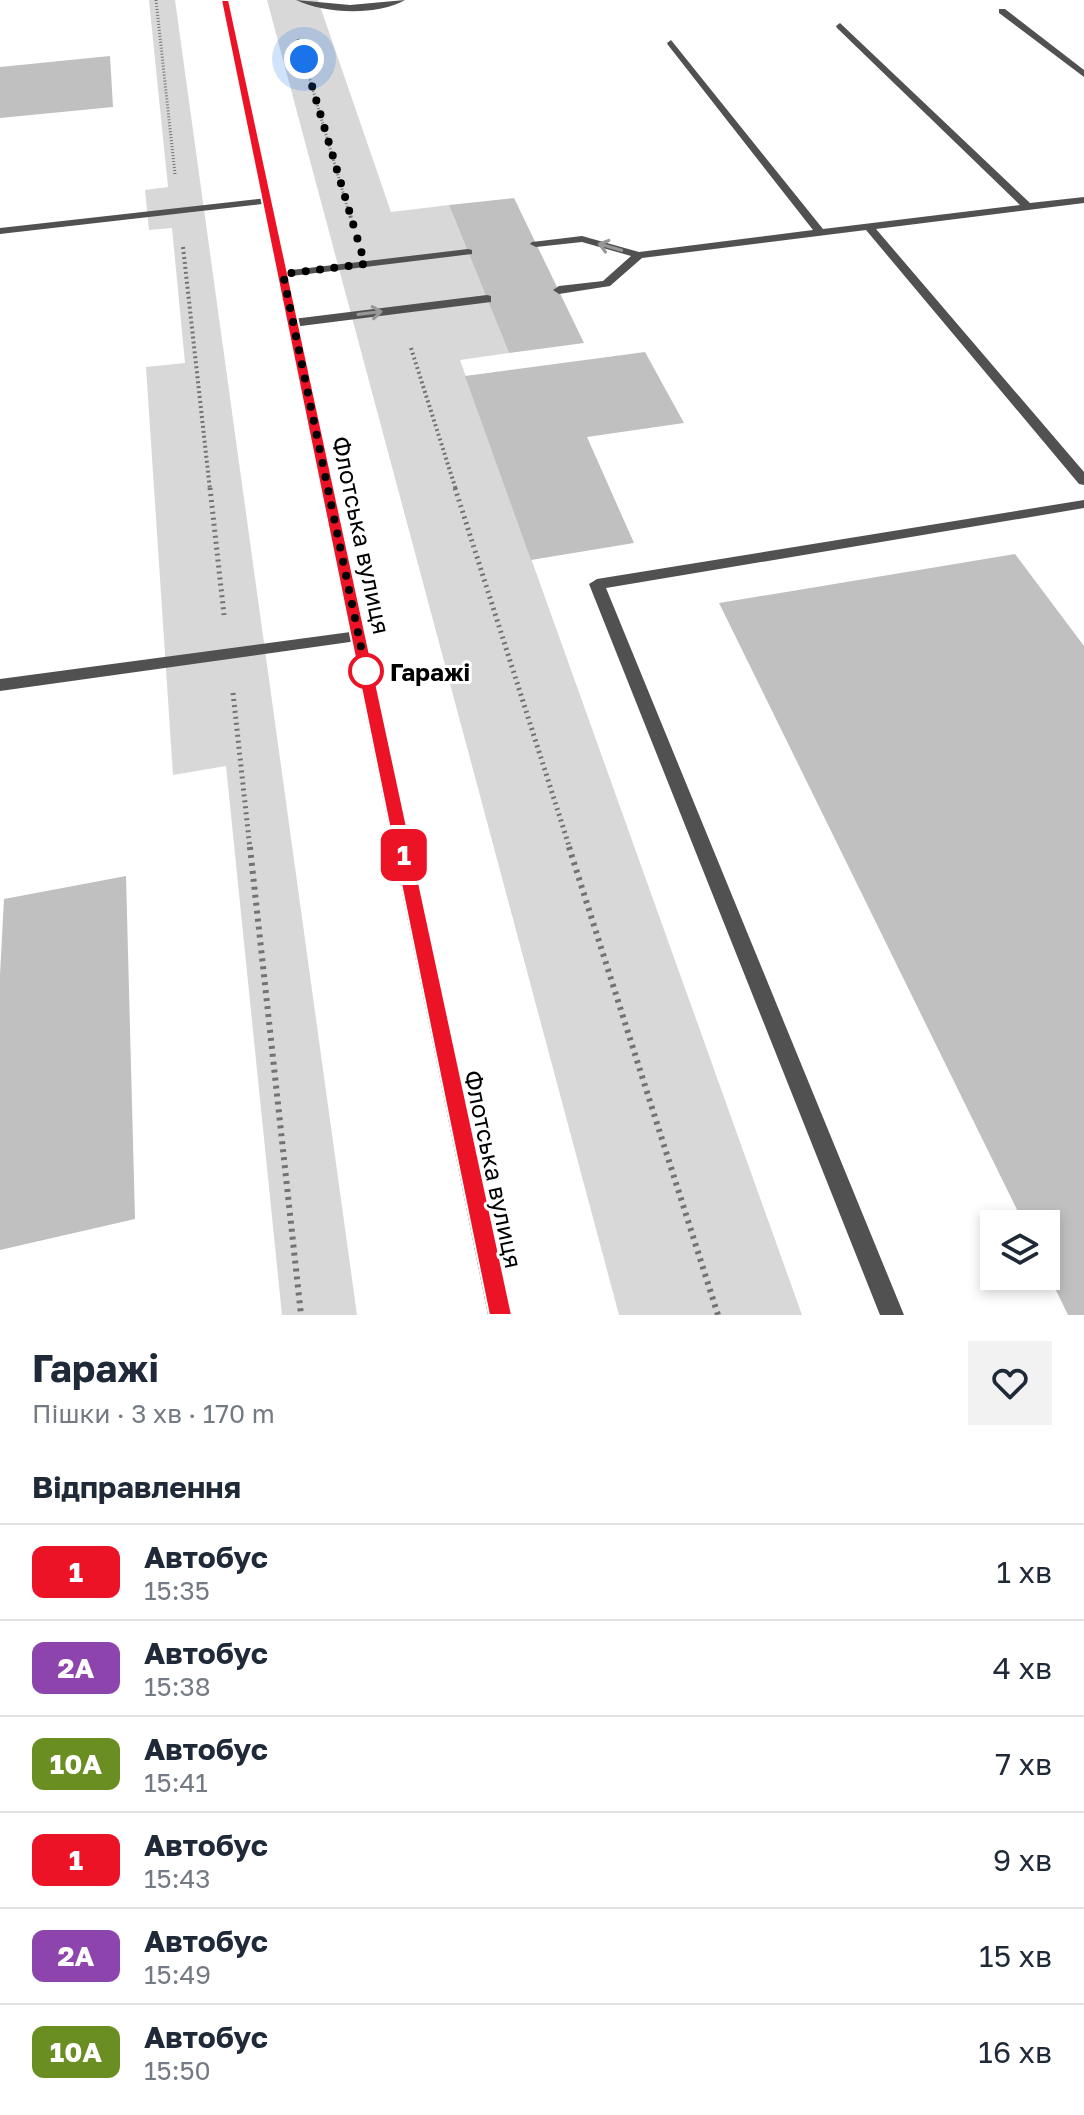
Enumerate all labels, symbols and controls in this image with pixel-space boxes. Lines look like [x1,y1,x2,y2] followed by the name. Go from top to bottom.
[284,39,324,79] your location
[598,239,624,254] one-way arrow
[356,306,383,321] one-way arrow
[327,433,397,637] street label: Флотська вулиця
[349,654,383,688] marker: Гаражі
[390,657,470,686] place label: Гаражі
[378,829,430,881] line badge: 1
[397,838,411,871] text: 1
[459,1067,529,1271] street label: Флотська вулиця
[980,1210,1060,1290] map controls
[980,1210,1060,1290] button: layers
[968,1341,1052,1425] button: heart
[32,1345,159,1390] text: Гаражі
[32,1398,275,1429] text: Пішки · 3 хв · 170 m
[32,1469,241,1505] text: Відправлення
[144,1539,268,1575] text: Автобус
[997,1554,1052,1590] text: 1 хв
[69,1555,83,1588] text: 1
[144,1575,210,1606] text: 15:35
[144,1635,268,1671] text: Автобус
[993,1650,1052,1686] text: 4 хв
[58,1651,94,1684] text: 2А
[144,1671,211,1702] text: 15:38
[144,1731,268,1767] text: Автобус
[995,1746,1052,1782] text: 7 хв
[50,1747,102,1780] text: 10А
[144,1767,208,1798] text: 15:41
[144,1827,268,1863] text: Автобус
[993,1842,1052,1878] text: 9 хв
[69,1843,83,1876] text: 1
[144,1863,211,1894] text: 15:43
[144,1923,268,1959] text: Автобус
[979,1938,1052,1974] text: 15 хв
[58,1939,94,1972] text: 2А
[144,1959,211,1990] text: 15:49
[144,2019,268,2055] text: Автобус
[978,2034,1052,2070] text: 16 хв
[50,2035,102,2068] text: 10А
[144,2055,211,2086] text: 15:50

